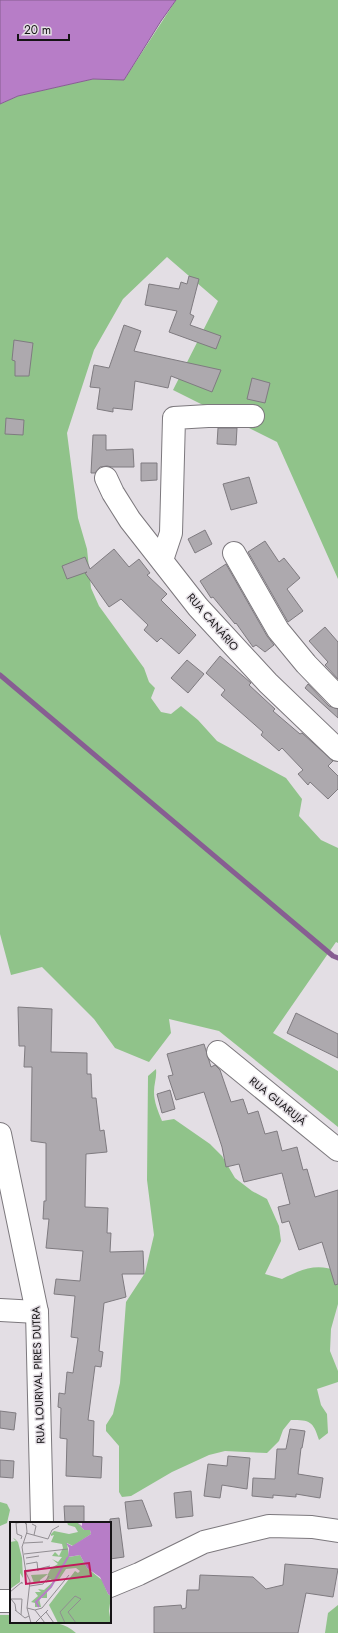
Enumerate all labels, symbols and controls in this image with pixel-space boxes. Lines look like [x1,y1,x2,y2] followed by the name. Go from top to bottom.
[18,16,69,42] scale bar
[24,21,51,39] text: 20 m
[183,590,243,654] street label: RUA CANÁRIO
[246,1073,311,1129] street label: RUA GUARUJÁ
[28,1305,48,1444] street label: RUA LOURIVAL PIRES DUTRA
[10,1522,111,1623] inset map

